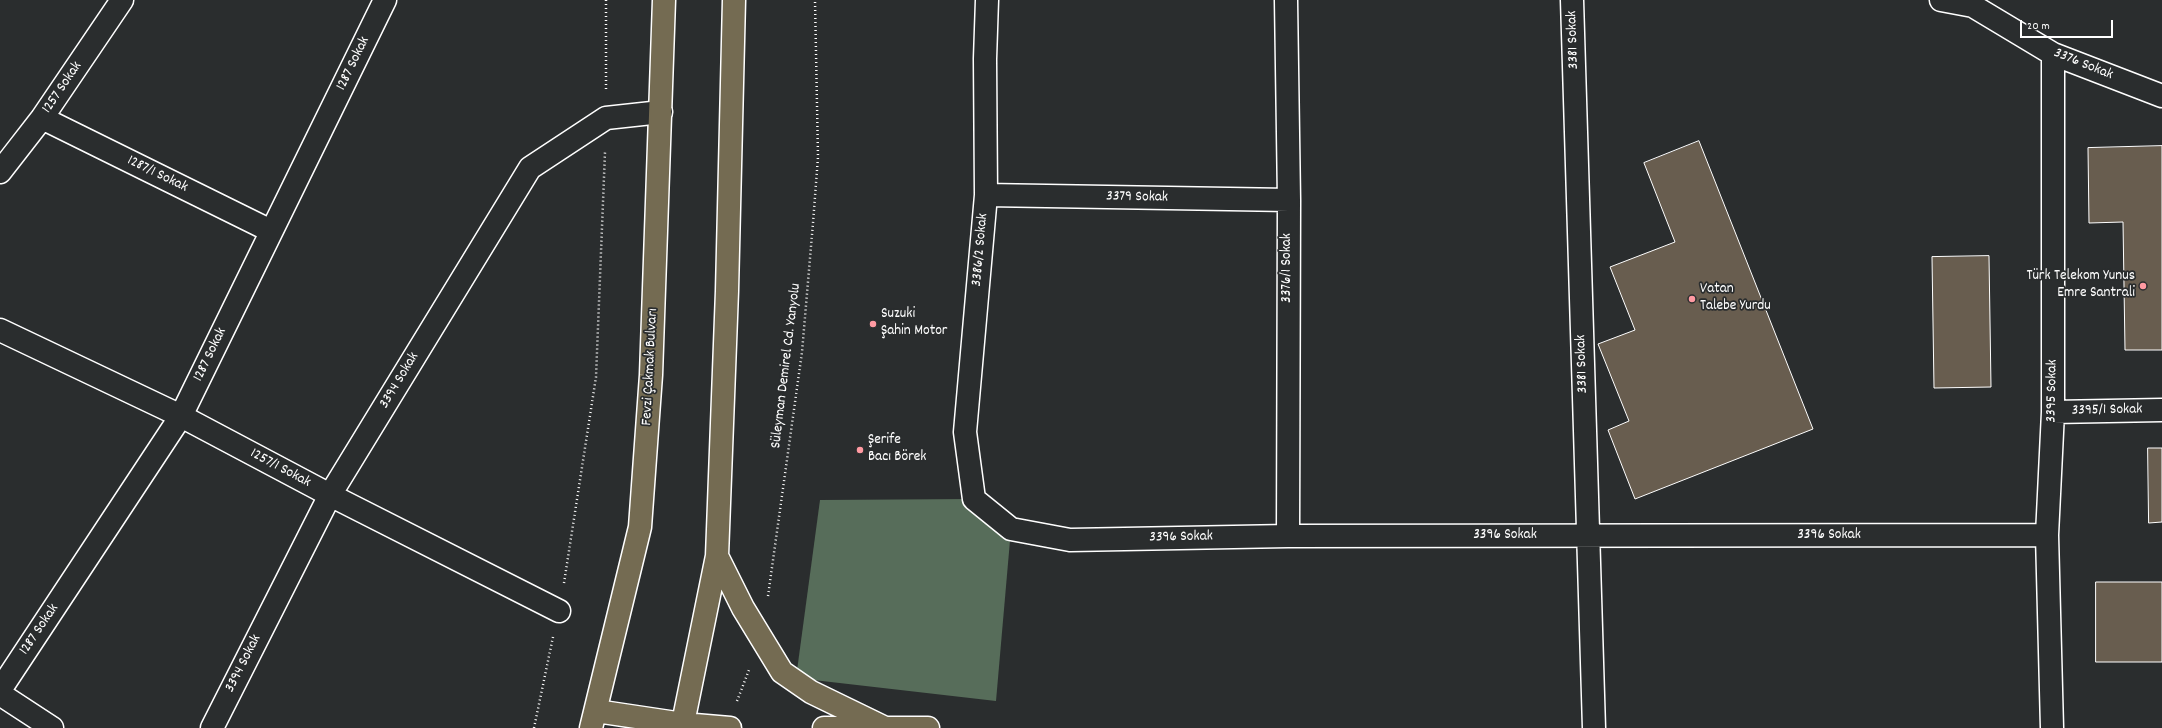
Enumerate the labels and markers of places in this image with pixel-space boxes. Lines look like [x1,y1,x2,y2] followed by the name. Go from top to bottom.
[2026,268,2135,303] place label: Türk Telekom Yunus Emre Santrali
[1700,281,1771,316] place label: Vatan Talebe Yurdu
[2138,281,2148,291] marker: Türk Telekom Yunus Emre Santrali
[1687,294,1697,304] marker: Vatan Talebe Yurdu
[881,306,947,341] place label: Suzuki Şahin Motor
[868,319,878,329] marker: Suzuki Şahin Motor
[868,432,926,467] place label: Şerife Bacı Börek
[855,445,865,455] marker: Şerife Bacı Börek

